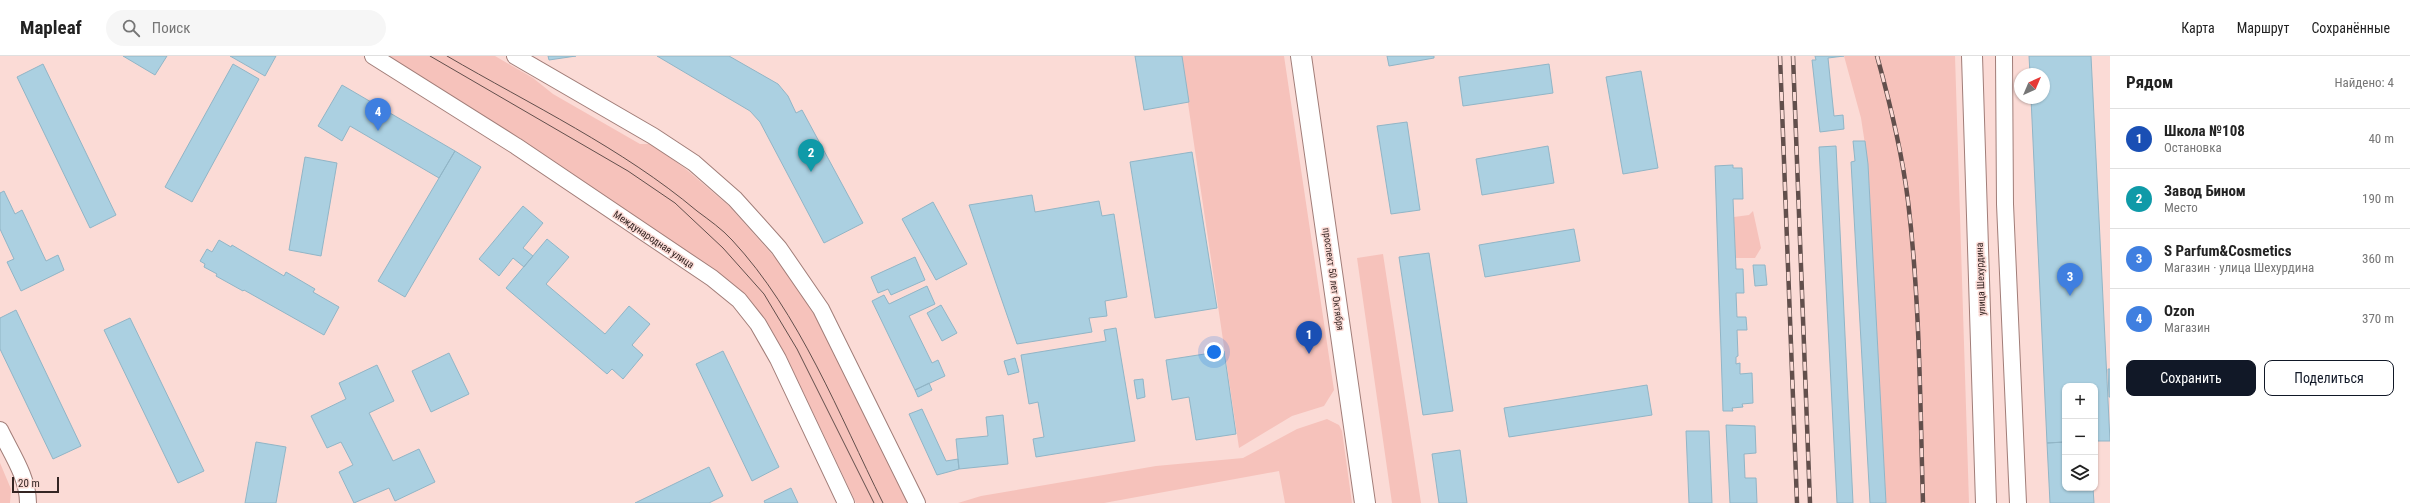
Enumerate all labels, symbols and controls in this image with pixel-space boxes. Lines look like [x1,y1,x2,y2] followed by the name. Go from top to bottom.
[106,10,386,46] search box
[20,16,82,39] text: Mapleaf
[120,17,142,39] icon: search
[152,19,190,37] text: Поиск
[2181,20,2215,36] text: Карта
[2237,20,2289,36] text: Маршрут
[2311,20,2390,36] text: Сохранённые
[2014,68,2050,104] north arrow
[2126,72,2173,92] text: Рядом
[2334,75,2394,90] text: Найдено: 4
[365,98,391,131] pin: 4
[2164,122,2245,140] text: Школа №108
[2136,131,2142,146] text: 1
[2368,131,2394,146] text: 40 m
[798,139,824,172] pin: 2
[2164,140,2222,155] text: Остановка
[2164,182,2246,200] text: Завод Бином
[2136,191,2142,206] text: 2
[2362,191,2394,206] text: 190 m
[2164,200,2198,215] text: Место
[611,208,696,270] street label: Международная улица
[1321,227,1346,331] street label: проспект 50 лет Октября
[1974,242,1987,316] street label: улица Шехурдина
[2164,242,2292,260] text: S Parfum&Cosmetics
[2136,251,2142,266] text: 3
[2362,251,2394,266] text: 360 m
[2164,260,2314,275] text: Магазин · улица Шехурдина
[2057,263,2083,296] pin: 3
[2164,302,2195,320] text: Ozon
[2136,311,2142,326] text: 4
[2362,311,2394,326] text: 370 m
[2164,320,2210,335] text: Магазин
[1296,321,1322,354] pin: 1
[1204,342,1224,362] your location
[2126,360,2256,396] button: Сохранить
[2264,360,2394,396] button: Поделиться
[2062,383,2098,491] map controls
[2062,383,2098,419] button: +
[2062,419,2098,455] button: −
[2062,455,2098,491] button: layers
[12,475,59,494] scale bar
[18,477,40,490] text: 20 m

